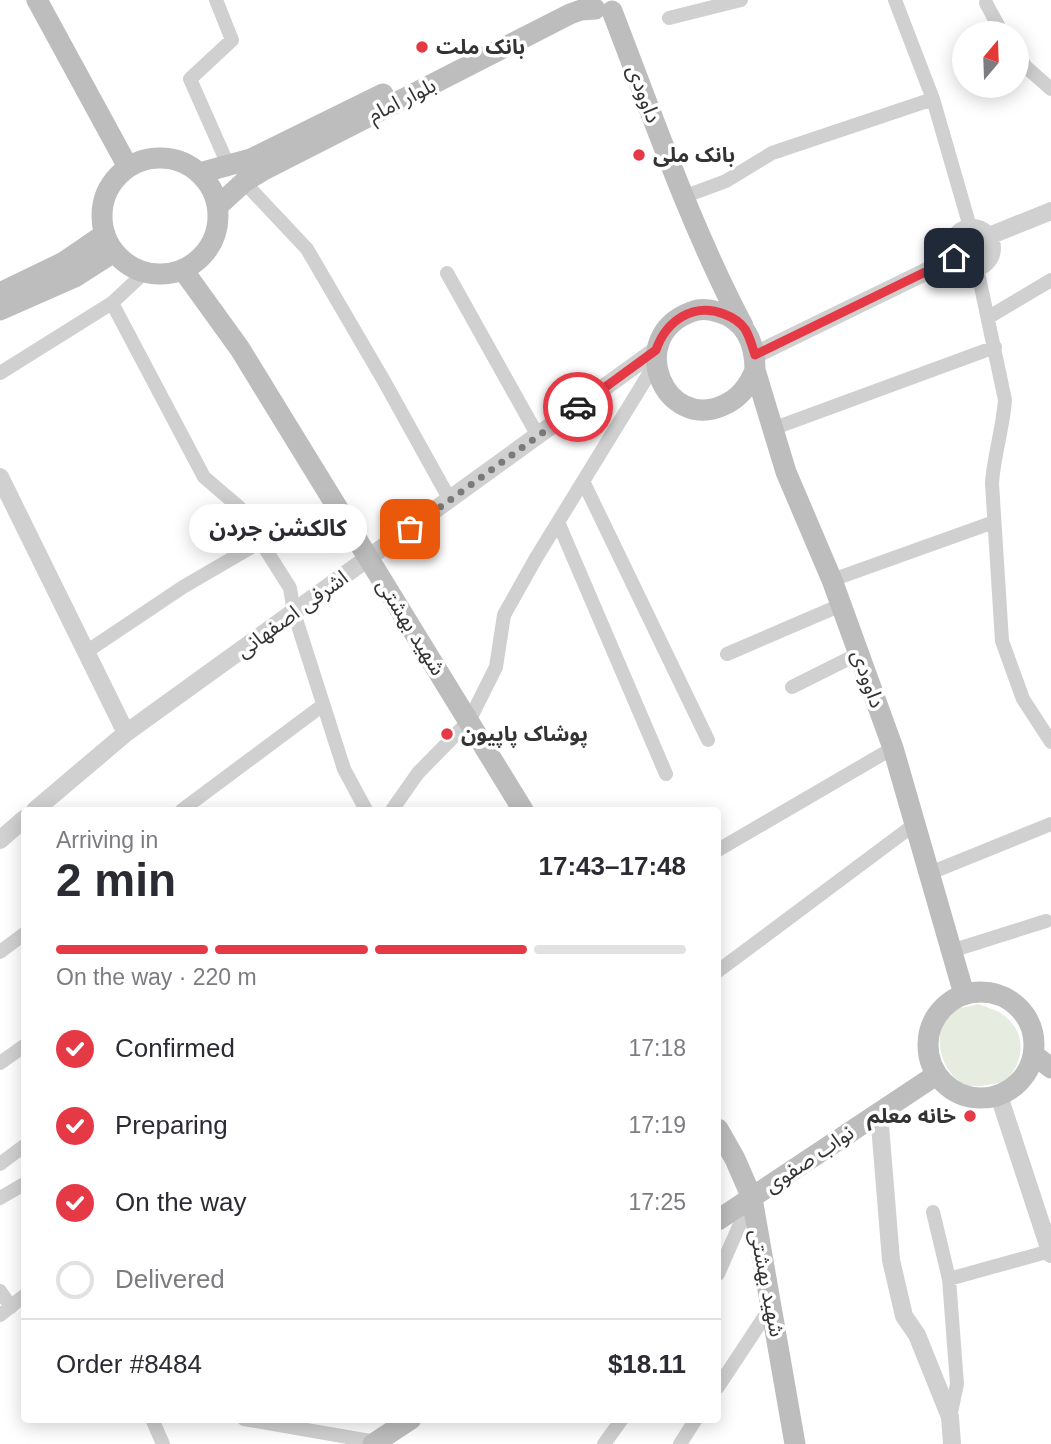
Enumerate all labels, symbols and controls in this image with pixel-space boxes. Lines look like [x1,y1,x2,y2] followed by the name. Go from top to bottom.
[952,21,1029,98] north arrow
[952,21,1029,98] map controls
[436,35,525,59] place label: بانک ملت
[414,39,430,55] marker: بانک ملت
[622,62,666,126] street label: داوودی
[364,73,442,131] street label: بلوار امام
[653,143,735,167] place label: بانک ملی
[631,147,647,163] marker: بانک ملی
[924,228,984,288] pin
[935,239,973,277] icon: home
[543,372,613,442] courier
[559,388,597,426] icon: car
[380,499,440,559] pin
[190,504,368,554] callout: کالکشن جردن
[391,510,429,548] icon: bag
[209,515,347,541] text: کالکشن جردن
[232,565,352,663] street label: اشرفی اصفهانی
[372,574,450,680] street label: شهید بهشتی
[847,647,889,711] street label: داوودی
[461,722,588,748] place label: پوشاک پاپیون
[439,726,455,742] marker: پوشاک پاپیون
[56,827,158,853] text: Arriving in
[539,851,686,881] text: 17:43–17:48
[56,854,176,906] text: 2 min
[56,964,257,990] text: On the way · 220 m
[56,1030,94,1068] icon: check
[115,1033,235,1063] text: Confirmed
[628,1035,686,1061] text: 17:18
[867,1104,956,1131] place label: خانه معلم
[56,1107,94,1145] icon: check
[962,1108,978,1124] marker: خانه معلم
[115,1110,228,1140] text: Preparing
[628,1112,686,1138] text: 17:19
[760,1120,858,1198] street label: نواب صفوی
[56,1184,94,1222] icon: check
[115,1187,247,1217] text: On the way
[628,1189,686,1215] text: 17:25
[745,1227,789,1339] street label: شهید بهشتی
[115,1264,225,1294] text: Delivered
[56,1349,202,1379] text: Order #8484
[608,1349,686,1379] text: $18.11

